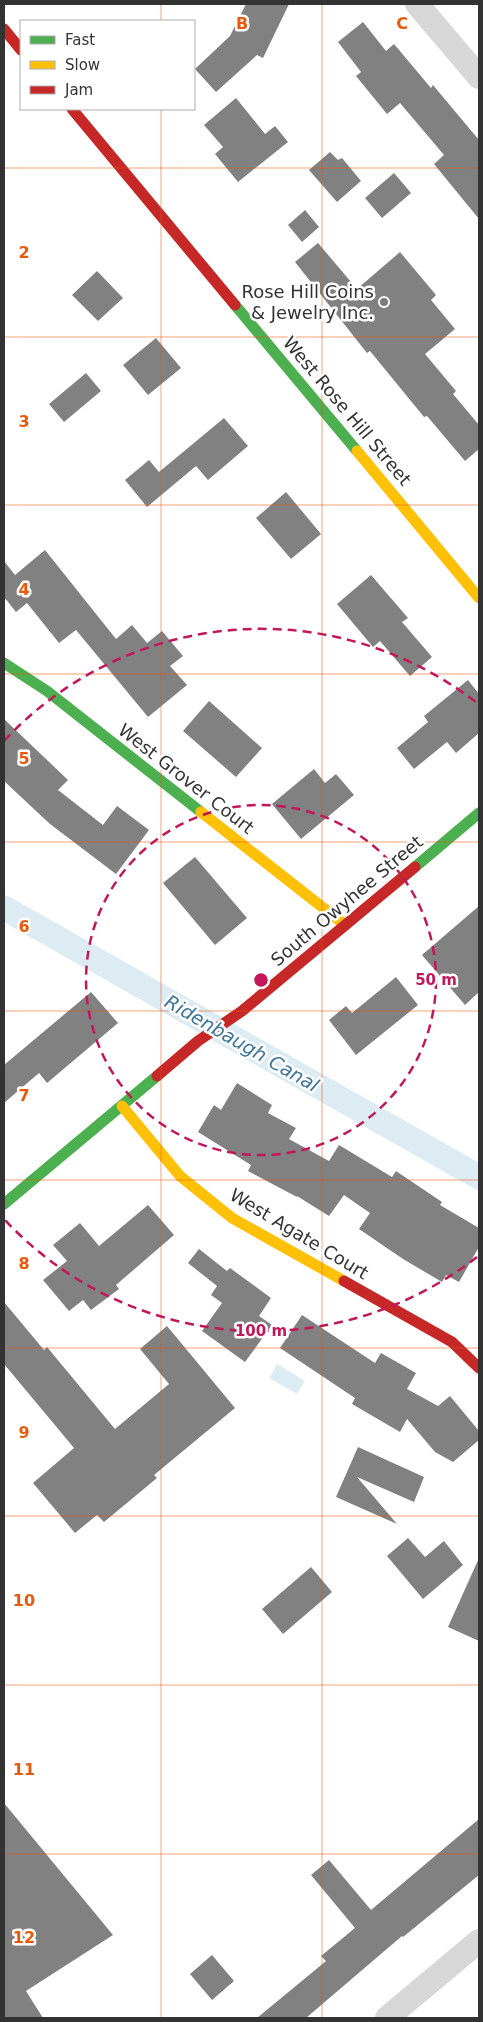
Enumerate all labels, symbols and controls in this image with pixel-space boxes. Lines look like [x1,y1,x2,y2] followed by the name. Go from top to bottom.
[236,14,248,33] text: B
[396,14,408,33] text: C
[20,20,195,110] legend
[65,31,95,49] text: Fast
[65,56,100,74] text: Slow
[64,81,93,99] text: Jam
[18,243,30,262] text: 2
[241,281,374,323] place label: Rose Hill Coins & Jewelry Inc.
[378,296,390,308] marker: Rose Hill Coins & Jewelry Inc.
[279,332,416,489] street label: West Rose Hill Street
[18,412,30,431] text: 3
[18,580,30,599] text: 4
[114,719,258,838] street label: West Grover Court
[18,749,30,768] text: 5
[267,831,427,970] street label: South Owyhee Street
[18,917,30,936] text: 6
[252,971,270,989] centre of rings
[415,971,457,989] text: 50 m
[161,990,323,1096] water label: Ridenbaugh Canal
[18,1086,30,1105] text: 7
[226,1184,372,1283] street label: West Agate Court
[18,1254,30,1273] text: 8
[235,1322,287,1340] text: 100 m
[18,1423,30,1442] text: 9
[13,1591,35,1610] text: 10
[13,1760,35,1779] text: 11
[13,1928,35,1947] text: 12

